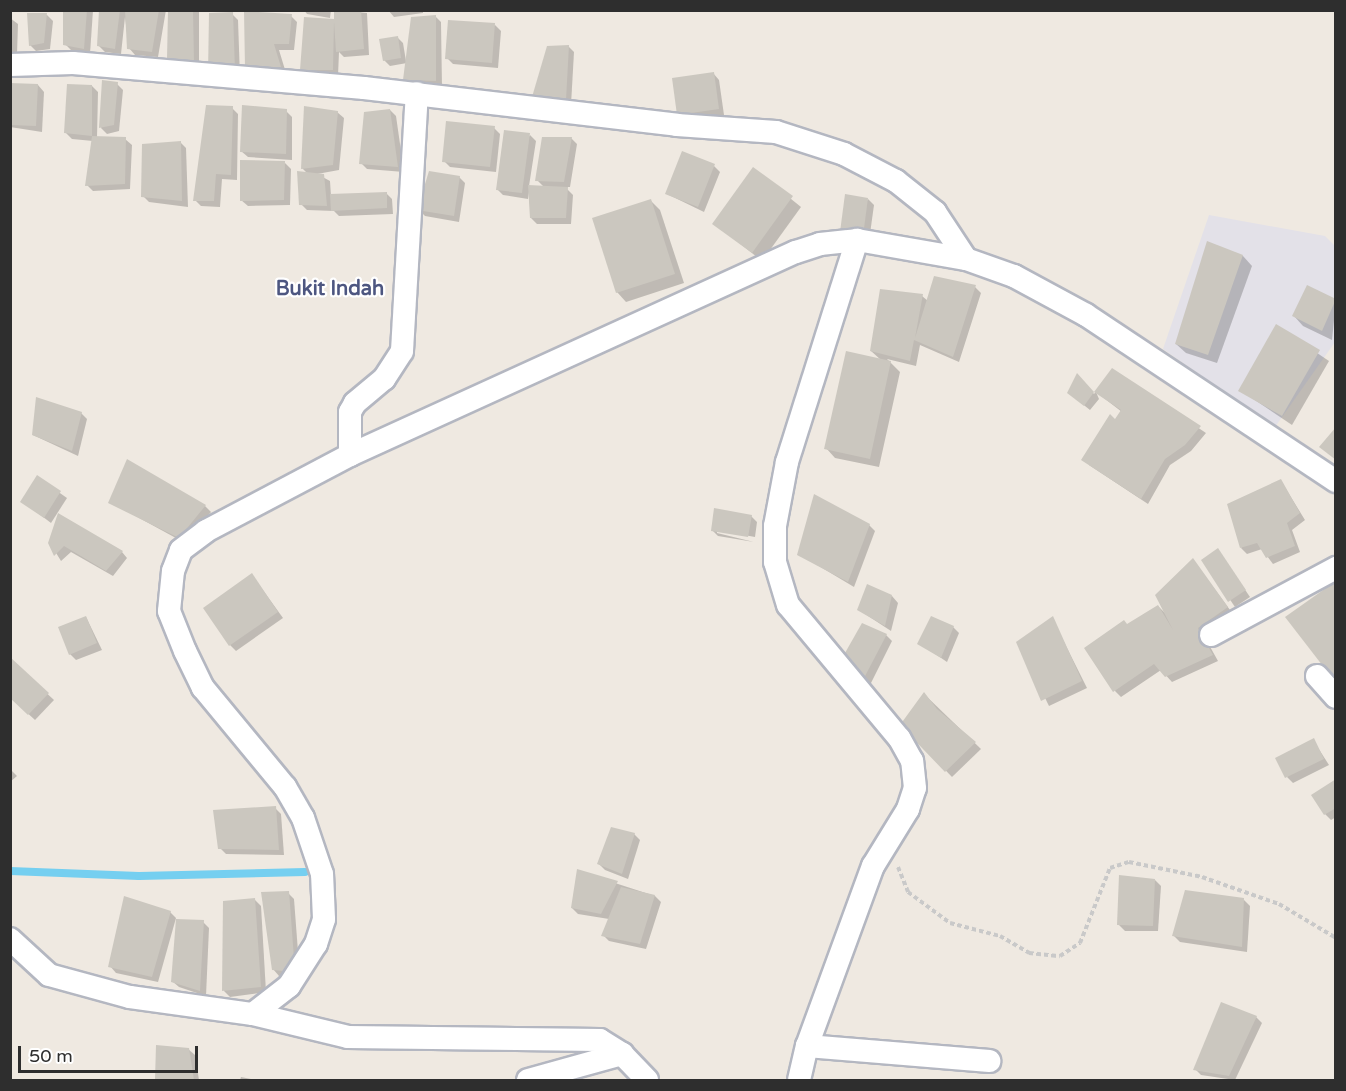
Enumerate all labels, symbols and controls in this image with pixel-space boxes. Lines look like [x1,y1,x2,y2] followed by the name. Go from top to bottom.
[276,277,384,301] district label: Bukit Indah
[21,1034,201,1072] scale bar
[29,1045,73,1067] text: 50 m

